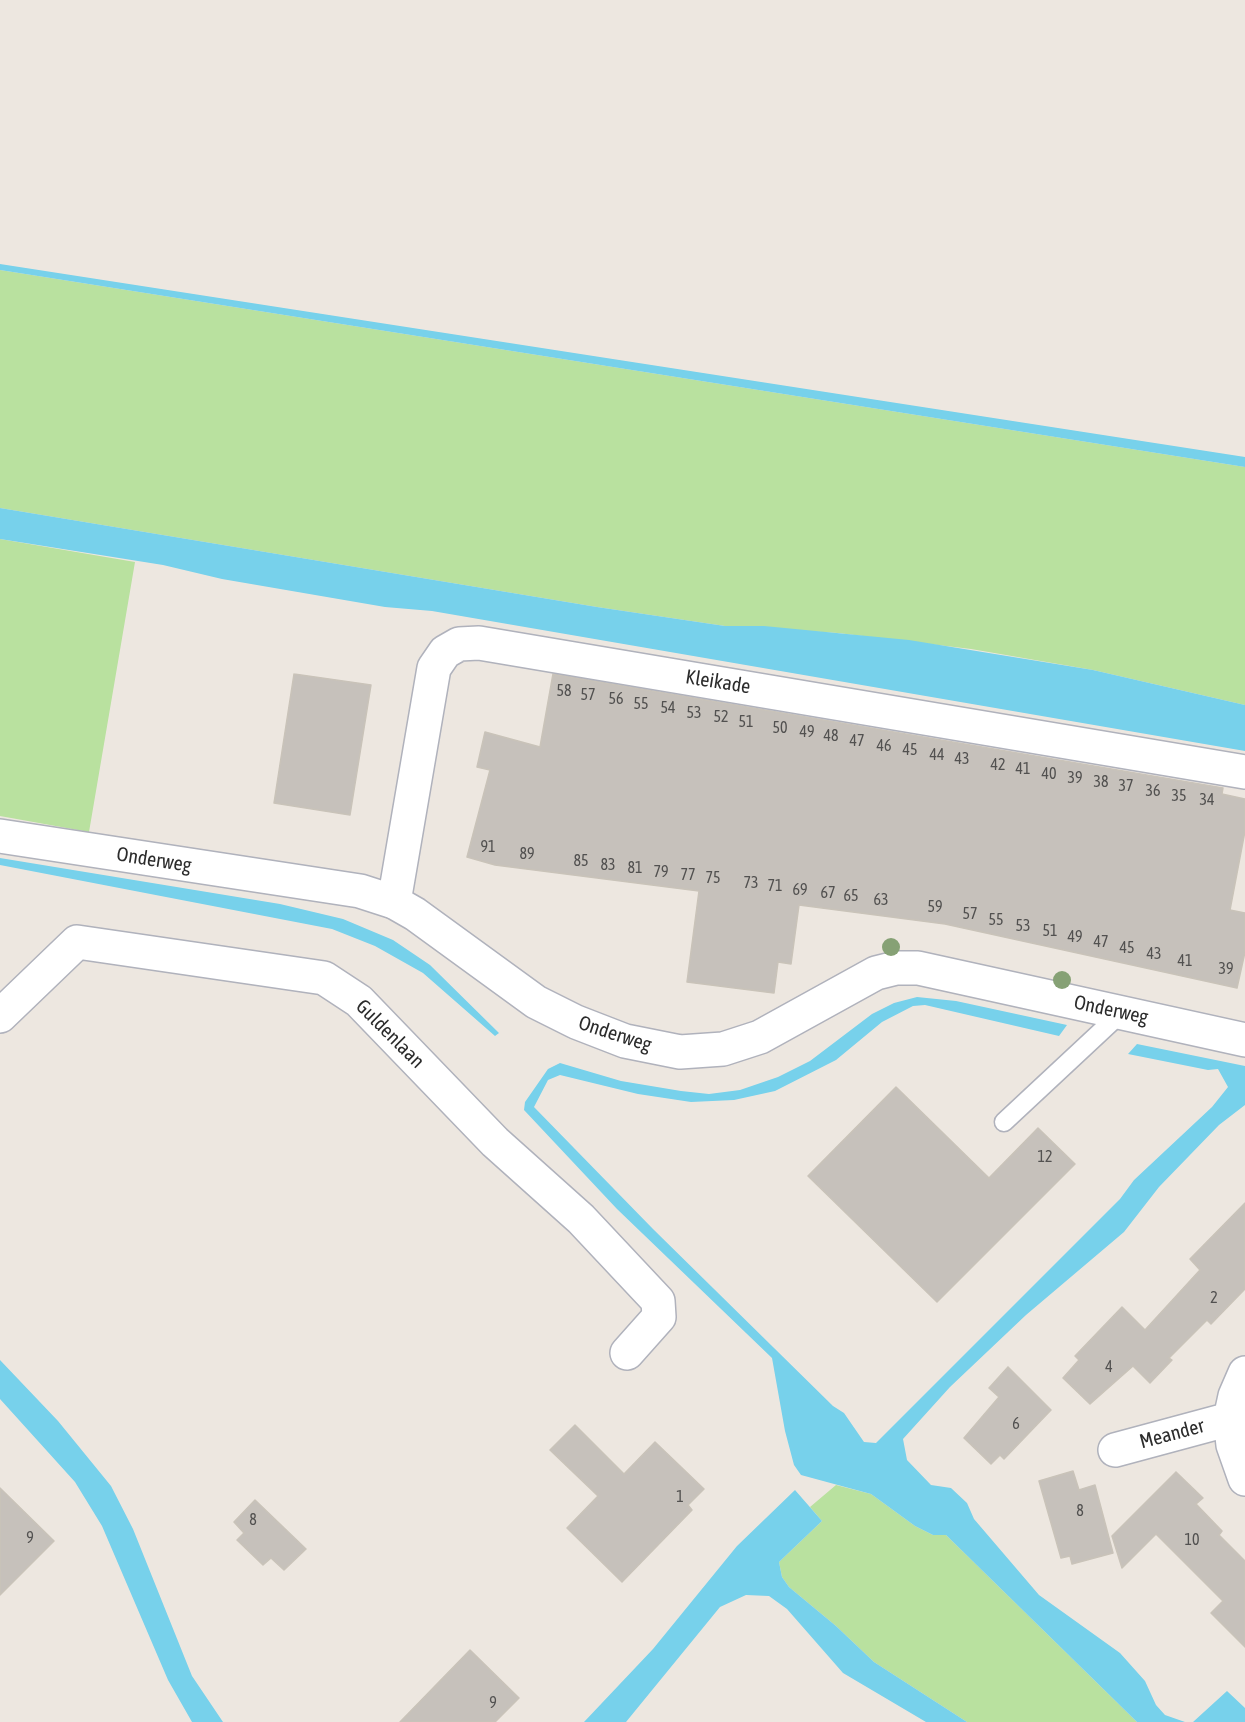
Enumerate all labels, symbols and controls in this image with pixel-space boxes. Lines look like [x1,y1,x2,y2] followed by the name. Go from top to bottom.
[684,665,752,699] street label: Kleikade
[556,681,572,701] house number: 58
[580,685,596,705] house number: 57
[608,689,624,709] house number: 56
[633,694,649,714] house number: 55
[660,698,676,718] house number: 54
[686,703,702,723] house number: 53
[713,707,729,727] house number: 52
[738,712,754,732] house number: 51
[772,718,788,738] house number: 50
[799,722,815,742] house number: 49
[823,726,839,746] house number: 48
[849,731,865,751] house number: 47
[876,736,892,756] house number: 46
[902,740,918,760] house number: 45
[929,745,945,765] house number: 44
[954,749,970,769] house number: 43
[990,755,1006,775] house number: 42
[1015,759,1031,779] house number: 41
[1041,764,1057,784] house number: 40
[1067,768,1083,788] house number: 39
[1093,772,1109,792] house number: 38
[1118,776,1134,796] house number: 37
[1145,781,1161,801] house number: 36
[1171,786,1187,806] house number: 35
[1199,790,1215,810] house number: 34
[480,837,496,857] house number: 91
[115,842,193,878] street label: Onderweg
[519,844,535,864] house number: 89
[573,851,589,871] house number: 85
[600,855,616,875] house number: 83
[627,858,643,878] house number: 81
[653,862,669,882] house number: 79
[680,865,696,885] house number: 77
[705,868,721,888] house number: 75
[743,873,759,893] house number: 73
[767,876,783,896] house number: 71
[792,880,808,900] house number: 69
[820,883,836,903] house number: 67
[843,886,859,906] house number: 65
[873,890,889,910] house number: 63
[927,897,943,917] house number: 59
[962,904,978,924] house number: 57
[988,910,1004,930] house number: 55
[1015,916,1031,936] house number: 53
[1042,921,1058,941] house number: 51
[1067,927,1083,947] house number: 49
[1093,932,1109,952] house number: 47
[1119,938,1135,958] house number: 45
[1146,944,1162,964] house number: 43
[1177,951,1193,971] house number: 41
[1218,959,1234,979] house number: 39
[1072,990,1150,1030] street label: Onderweg
[351,995,429,1073] street label: Guldenlaan
[576,1011,654,1057] street label: Onderweg
[1037,1147,1053,1167] house number: 12
[1210,1288,1218,1308] house number: 2
[1105,1357,1113,1377] house number: 4
[1012,1414,1020,1434] house number: 6
[1137,1414,1207,1454] street label: Meander
[676,1487,684,1507] house number: 1
[1076,1501,1084,1521] house number: 8
[249,1510,257,1530] house number: 8
[26,1528,34,1548] house number: 9
[1184,1530,1200,1550] house number: 10
[489,1693,497,1713] house number: 9

